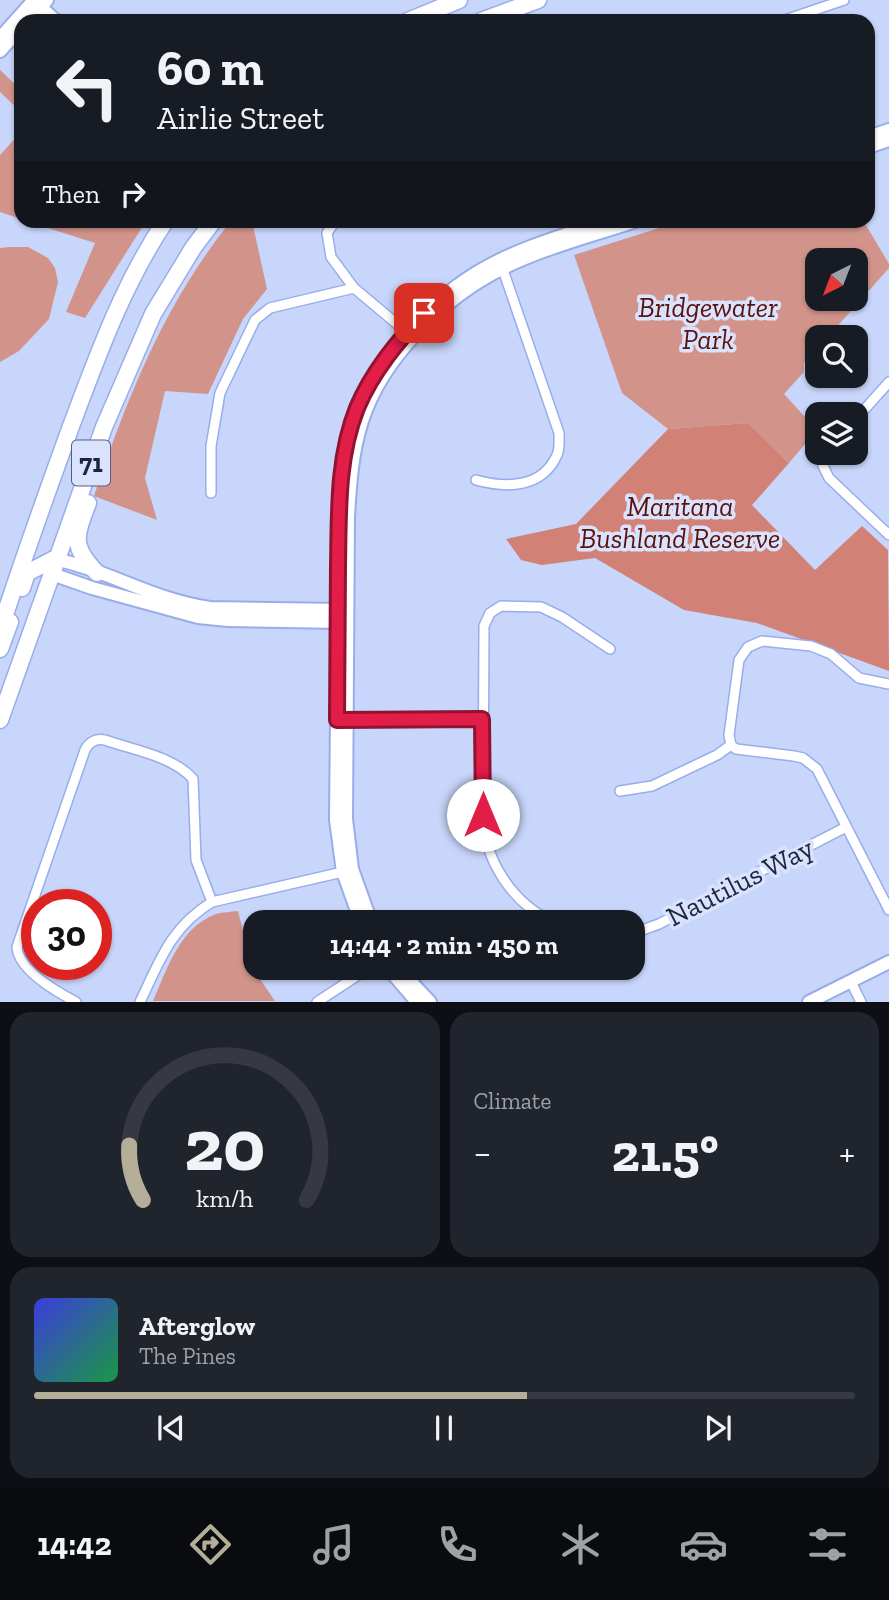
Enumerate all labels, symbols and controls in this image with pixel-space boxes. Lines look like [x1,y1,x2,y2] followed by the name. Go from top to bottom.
[157,39,264,98] text: 60 m
[42,42,133,133] icon: left
[157,99,324,137] text: Airlie Street
[114,175,152,213] icon: right
[42,178,100,210] text: Then
[805,248,868,312] north arrow
[805,248,868,465] map controls
[394,283,454,343] pin
[638,291,778,356] park label: Bridgewater Park
[405,294,443,332] icon: arrive
[805,325,868,388] button: search
[805,402,868,465] button: layers
[72,440,110,485] road number: 71
[580,490,780,555] park label: Maritana Bushland Reserve
[446,778,520,852] position arrow
[661,831,820,933] street label: Nautilus Way
[21,889,112,980] speed limit sign: 30
[330,929,558,961] text: 14:44 · 2 min · 450 m
[474,1087,551,1115] text: Climate
[184,1102,265,1190] text: 20
[612,1122,719,1184] text: 21.5°
[474,1130,491,1176] text: −
[839,1130,855,1176] text: +
[196,1183,253,1213] text: km/h
[139,1310,255,1342] text: Afterglow
[139,1342,236,1370] text: The Pines
[152,1409,190,1447] icon: previous
[425,1409,463,1447] icon: pause
[699,1409,737,1447] icon: next
[186,1520,235,1569] icon: directions
[309,1520,358,1569] icon: music
[433,1520,482,1569] icon: phone
[556,1520,605,1569] icon: climate
[679,1520,728,1569] icon: car
[803,1520,852,1569] icon: filters
[37,1525,112,1563] text: 14:42

